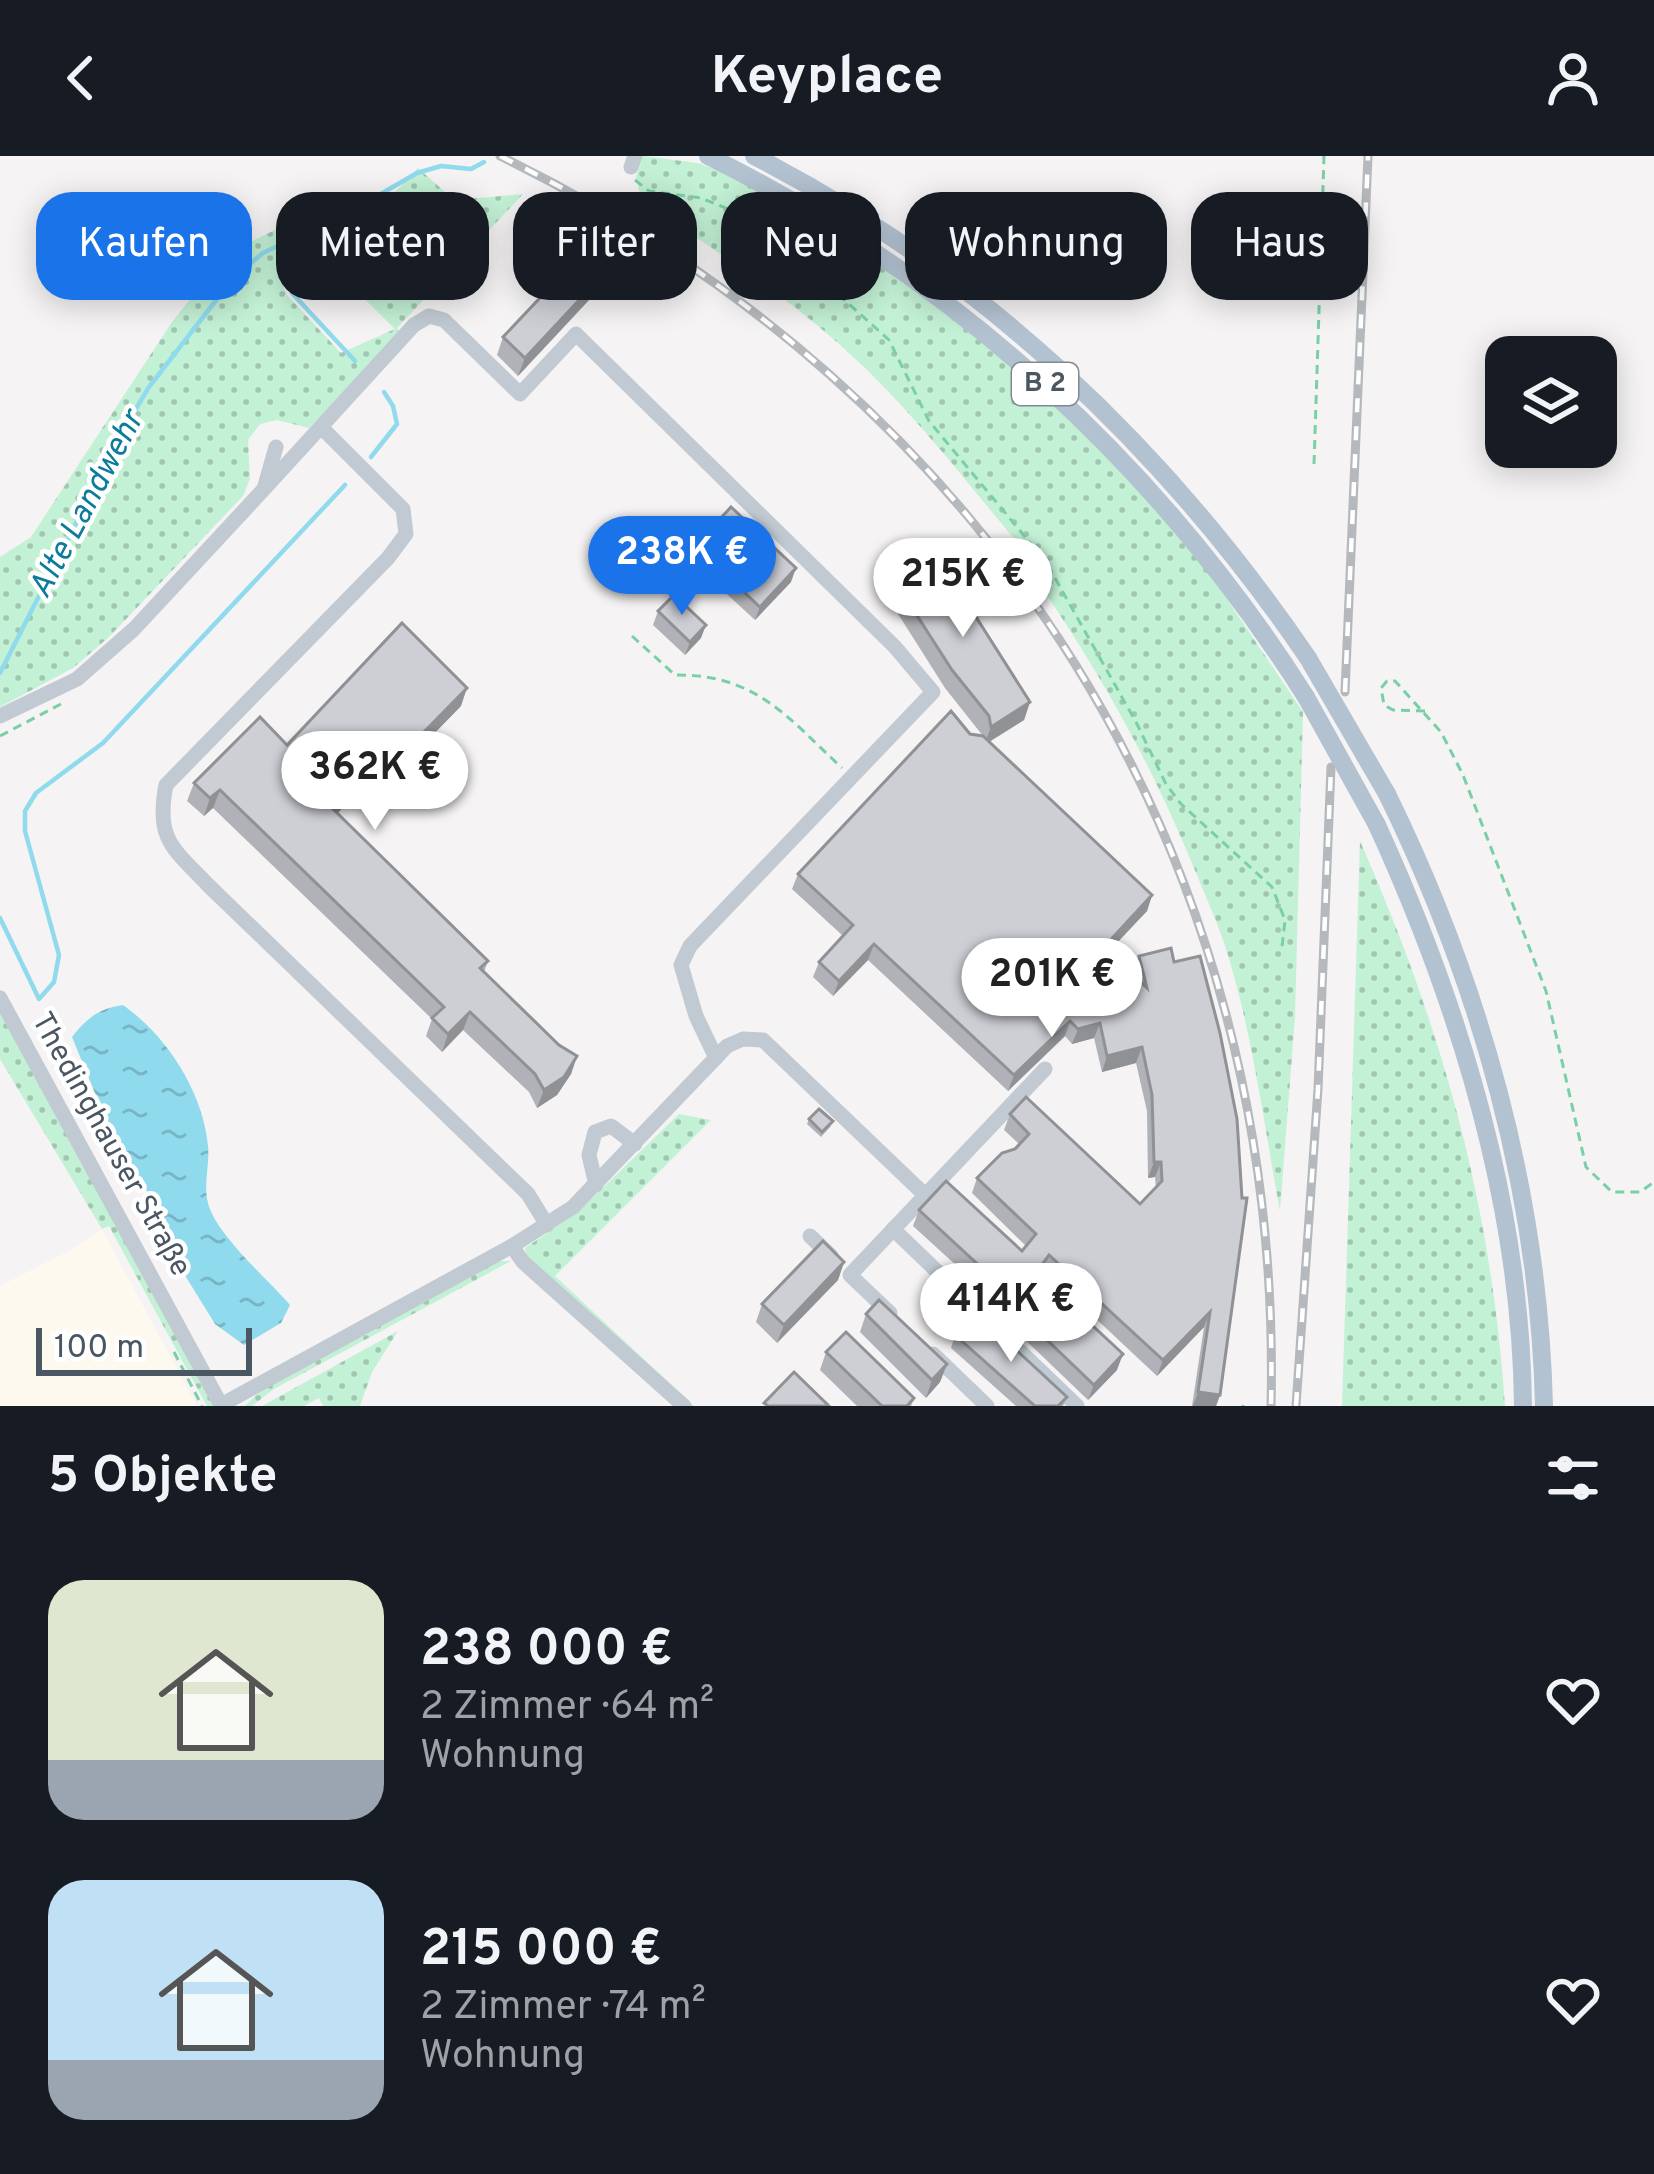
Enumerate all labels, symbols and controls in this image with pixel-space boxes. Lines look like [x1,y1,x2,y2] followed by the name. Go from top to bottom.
[711,44,943,113] text: Keyplace
[48,45,114,111] icon: back
[1540,45,1606,111] icon: person
[36,192,252,300] chip: Kaufen
[276,192,489,300] chip: Mieten
[513,192,697,300] chip: Filter
[721,192,881,300] chip: Neu
[905,192,1167,300] chip: Wohnung
[1191,192,1368,300] chip: Haus
[1485,336,1617,468] map controls
[1485,336,1617,468] button: layers
[1012,363,1078,405] road number: B 2
[21,402,156,606] water label: Alte Landwehr
[584,516,780,618] pin: 238K €
[615,530,749,579] text: 238K €
[865,538,1061,640] pin: 215K €
[900,552,1026,601] text: 215K €
[277,731,473,833] pin: 362K €
[308,745,442,794] text: 362K €
[954,938,1150,1040] pin: 201K €
[988,952,1116,1001] text: 201K €
[22,1006,198,1284] street label: Thedinghauser Straße
[913,1263,1109,1365] pin: 414K €
[947,1277,1075,1326] text: 414K €
[36,1322,252,1375] scale bar
[54,1328,144,1370] text: 100 m
[1540,1445,1606,1511] icon: filters
[48,1446,277,1511] text: 5 Objekte
[420,1619,673,1684] text: 238 000 €
[144,1628,288,1772] icon: home
[1540,1667,1606,1733] icon: heart
[420,1684,714,1733] text: 2 Zimmer · 64 m²
[420,1733,585,1782] text: Wohnung
[420,1919,662,1984] text: 215 000 €
[144,1928,288,2072] icon: home
[1540,1967,1606,2033] icon: heart
[420,1984,706,2033] text: 2 Zimmer · 74 m²
[420,2033,585,2082] text: Wohnung

